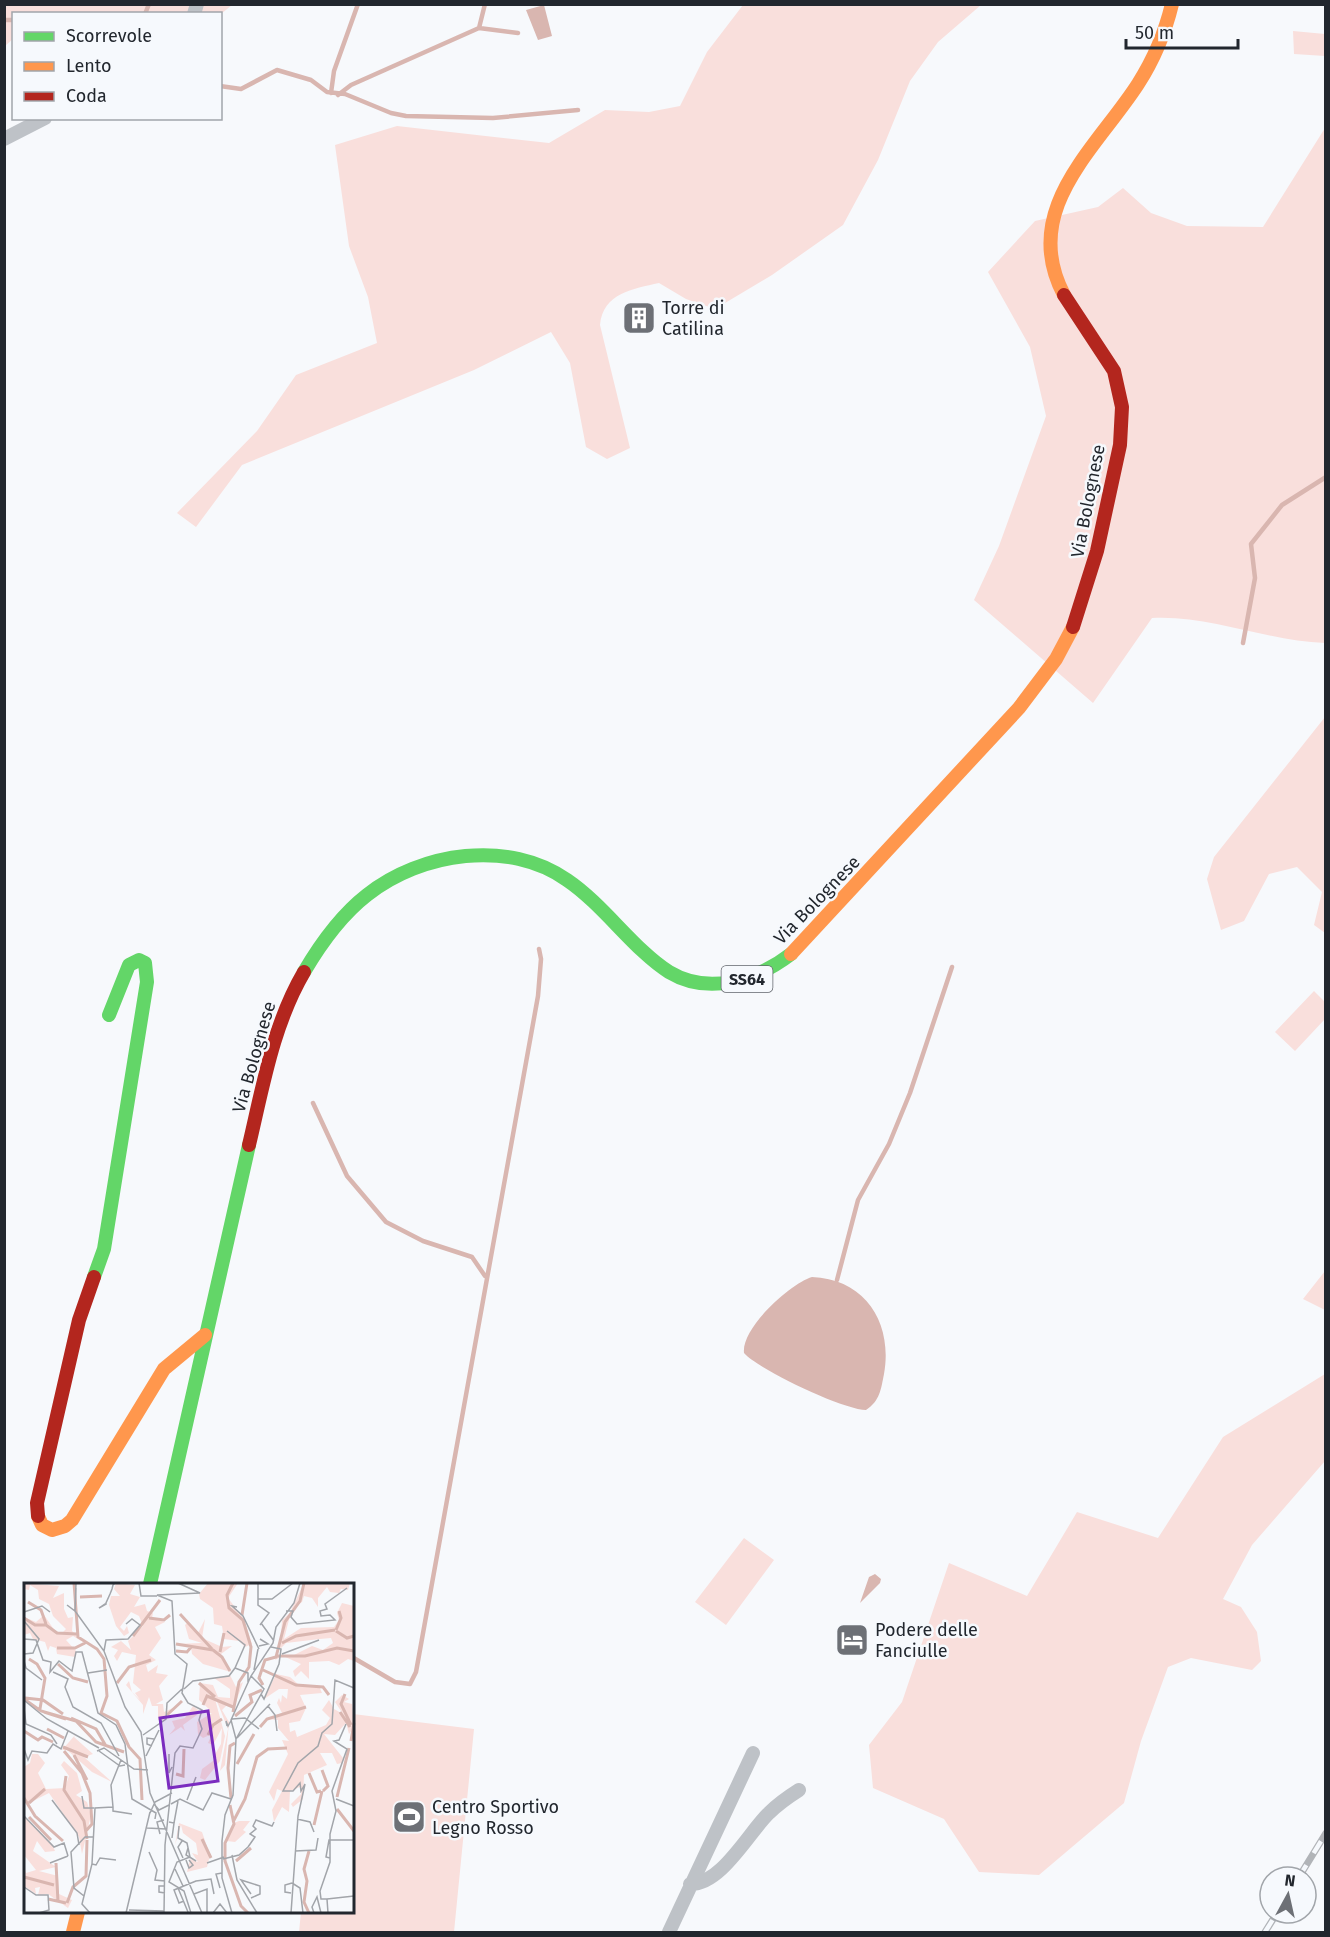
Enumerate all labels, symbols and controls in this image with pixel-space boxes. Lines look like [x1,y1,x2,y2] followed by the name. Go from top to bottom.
[12,12,222,120] legend
[1126,12,1238,50] scale bar
[1135,22,1174,44] text: 50 m
[66,25,152,47] text: Scorrevole
[66,55,112,77] text: Lento
[66,85,107,107] text: Coda
[662,297,725,340] place label: Torre di Catilina
[621,300,657,336] building icon: Torre di Catilina
[1066,443,1110,559] street label: Via Bolognese
[769,851,865,949] street label: Via Bolognese
[722,966,772,992] road number: SS64
[228,999,280,1115] street label: Via Bolognese
[24,1583,354,1913] inset map
[875,1619,978,1662] place label: Podere delle Fanciulle
[834,1622,870,1658] hotel icon: Podere delle Fanciulle
[432,1796,559,1839] place label: Centro Sportivo Legno Rosso
[391,1799,427,1835] sports icon: Centro Sportivo Legno Rosso
[1258,1865,1318,1925] north arrow
[1283,1870,1297,1891] text: N

